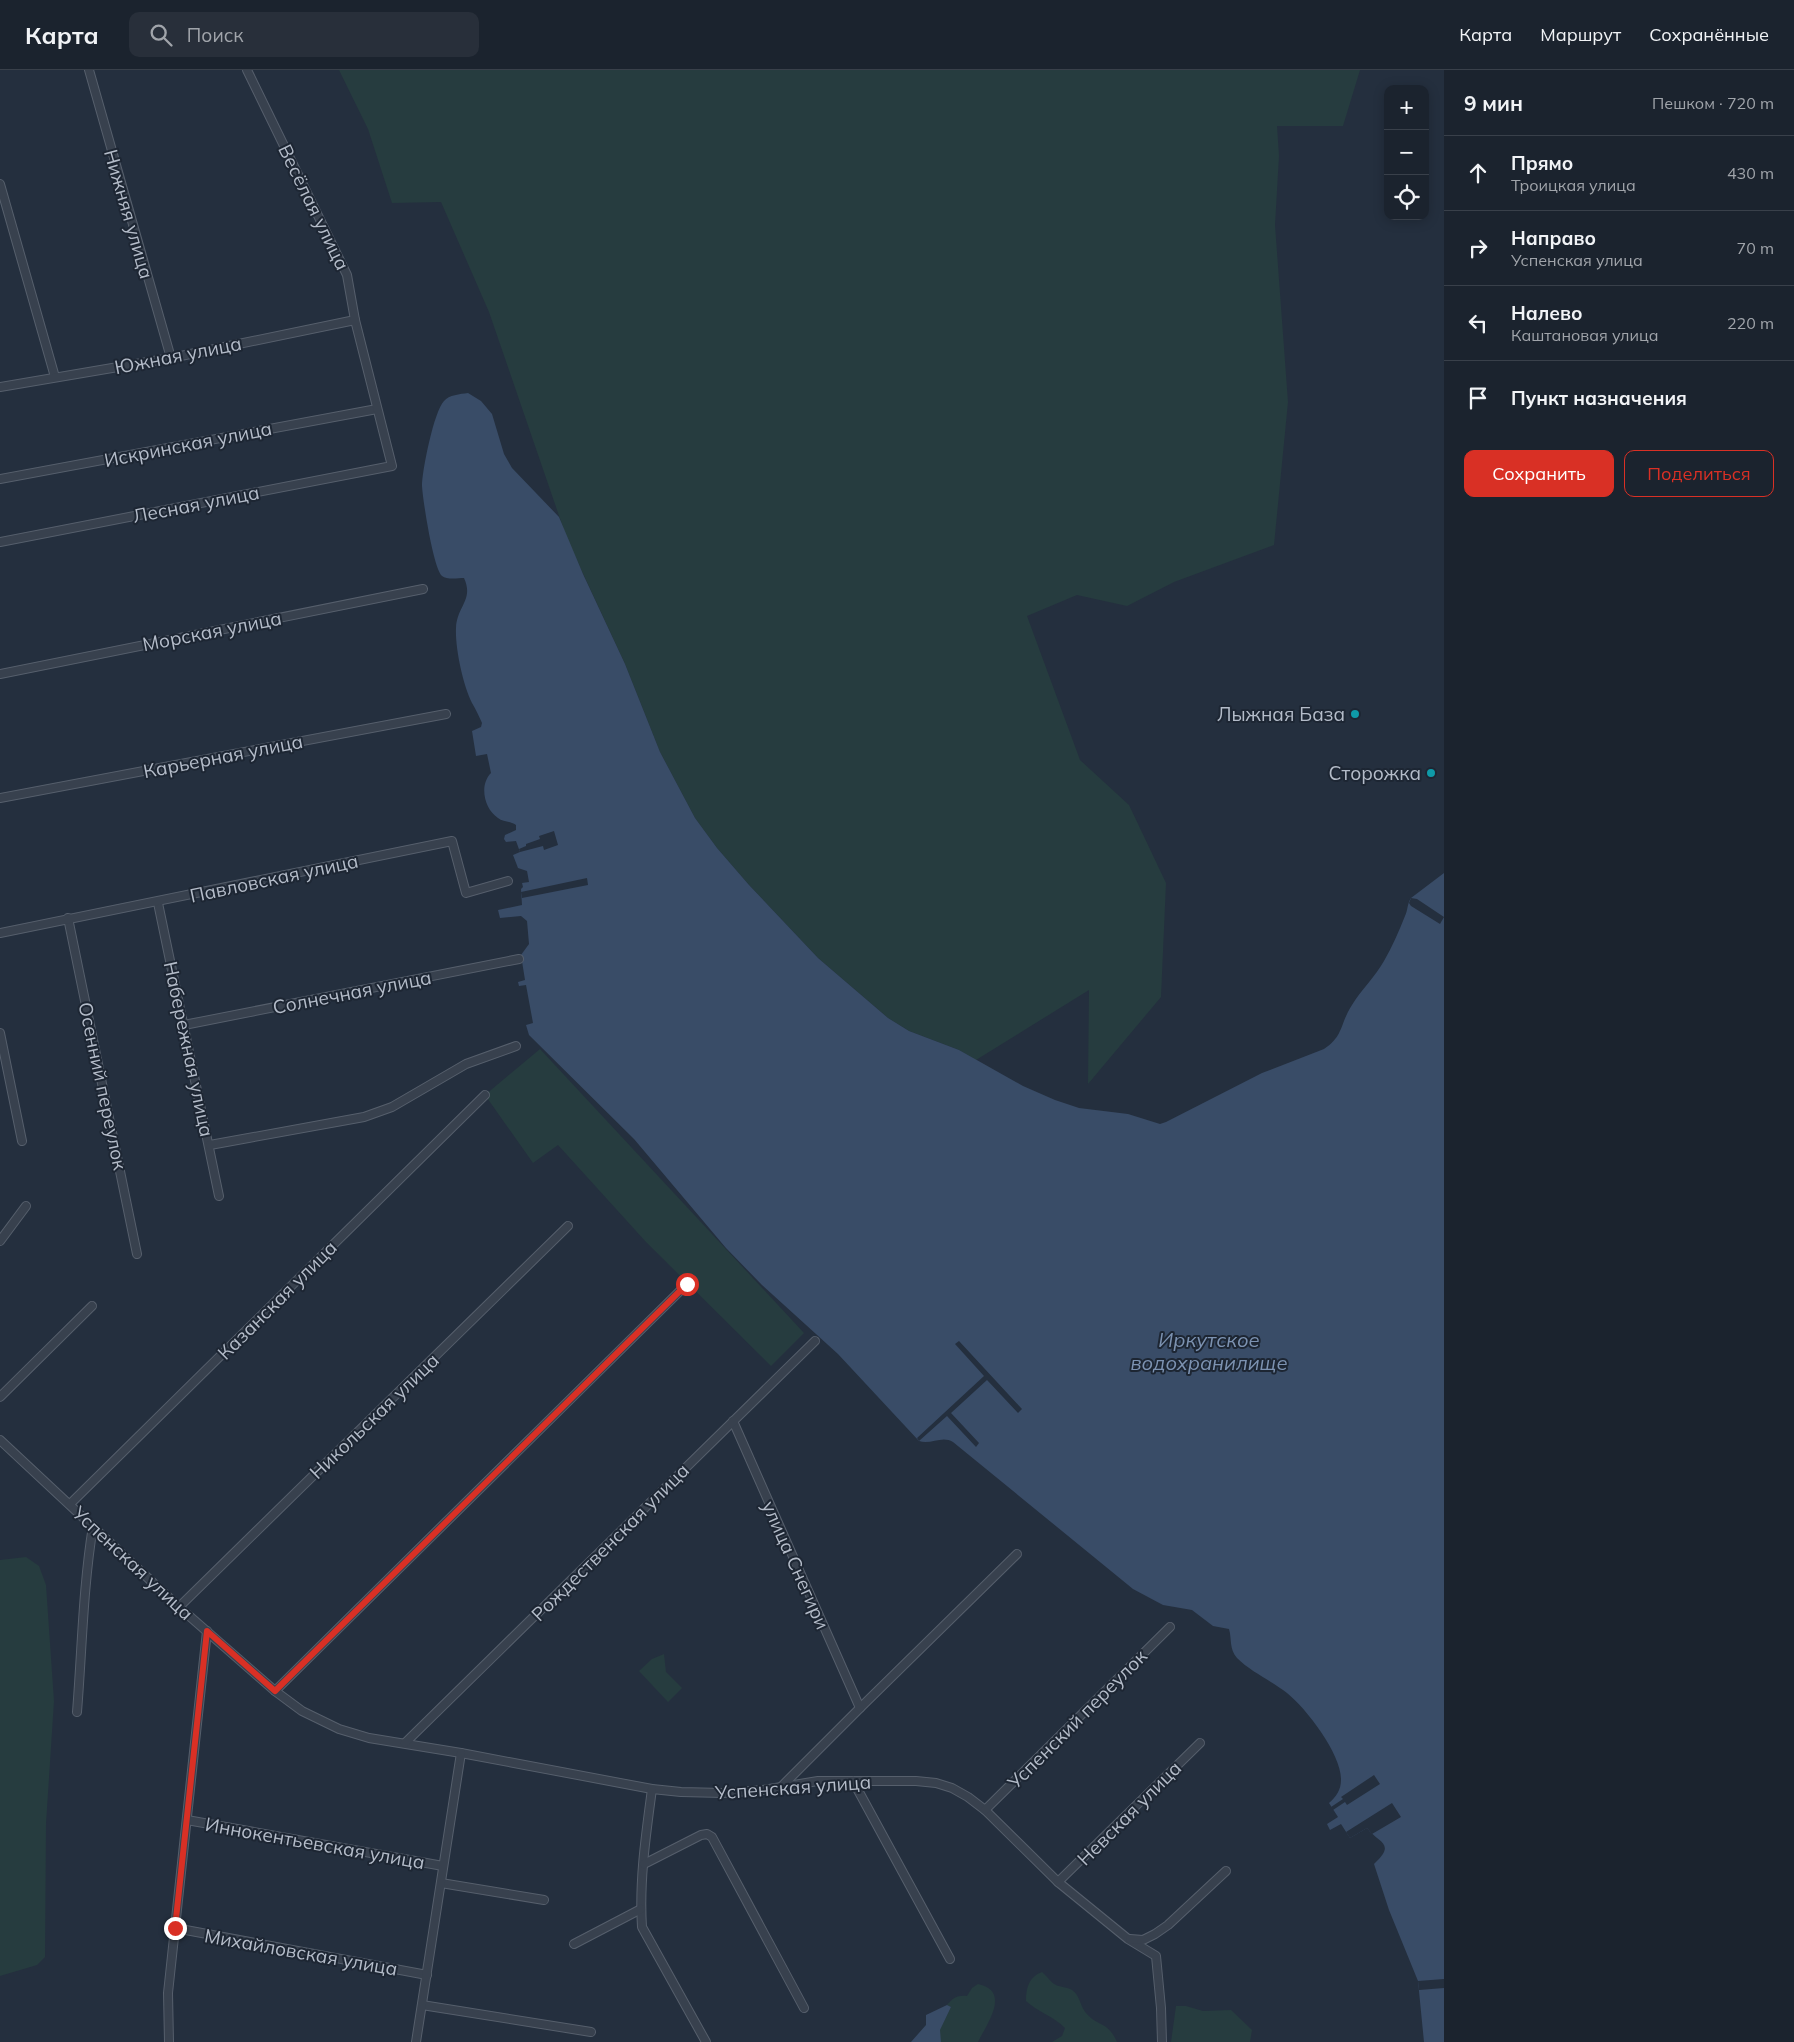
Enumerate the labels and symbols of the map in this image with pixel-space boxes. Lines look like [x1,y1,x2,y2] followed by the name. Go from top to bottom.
[273,140,355,274] street label: Весёлая улица
[99,146,159,282] street label: Нижняя улица
[112,331,244,379] street label: Южная улица
[102,416,274,472] street label: Искринская улица
[131,480,261,528] street label: Лесная улица
[140,606,284,656] street label: Морская улица
[1217,702,1345,726] place label: Лыжная База
[1349,708,1361,720] marker: Лыжная База
[141,729,305,783] street label: Карьерная улица
[1329,761,1421,785] place label: Сторожка
[1425,767,1437,779] marker: Сторожка
[188,848,360,908] street label: Павловская улица
[159,959,219,1139] street label: Набережная улица
[271,965,433,1019] street label: Солнечная улица
[73,1000,133,1173] street label: Осенний переулок
[212,1235,342,1365] street label: Казанская улица
[676,1273,699,1296] route start
[1130,1327,1288,1375] water label: Иркутское водохранилище
[304,1348,444,1484] street label: Никольская улица
[526,1458,694,1626] street label: Рождественская улица
[757,1497,835,1633] street label: улица Снегири
[67,1500,198,1625] street label: Успенская улица
[1001,1644,1152,1795] street label: Успенский переулок
[1072,1756,1186,1870] street label: Невская улица
[713,1770,872,1804] street label: Успенская улица
[203,1812,427,1874] street label: Иннокентьевская улица
[164,1917,187,1940] route end
[203,1923,399,1981] street label: Михайловская улица

